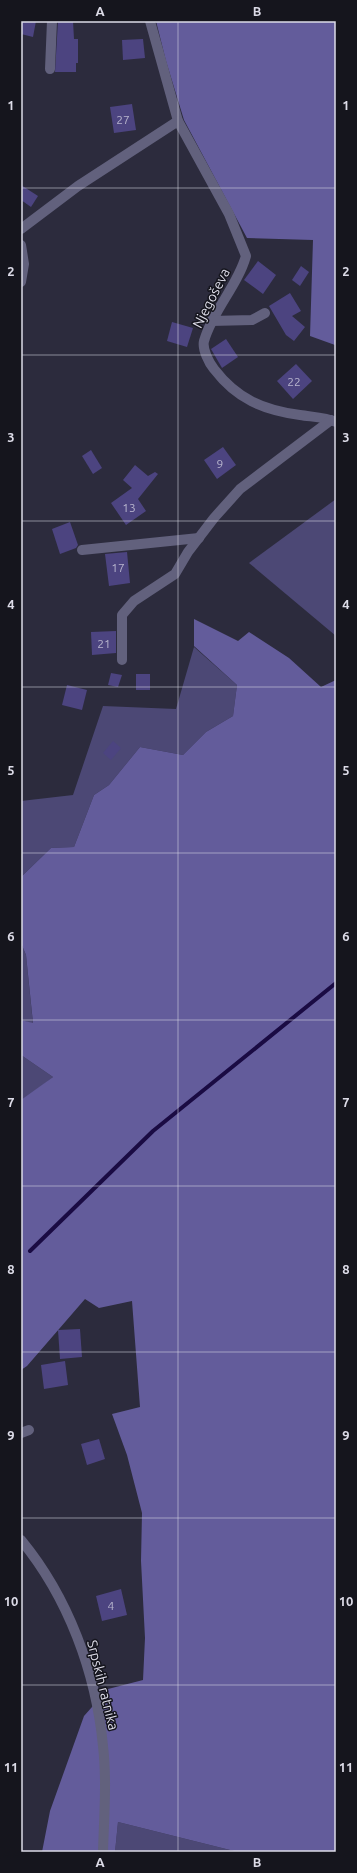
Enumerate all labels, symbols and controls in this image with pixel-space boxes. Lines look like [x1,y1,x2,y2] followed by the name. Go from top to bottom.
[95,4,105,18] text: A
[253,4,262,18] text: B
[7,98,15,112] text: 1
[342,98,350,112] text: 1
[116,113,130,126] house number: 27
[7,264,15,278] text: 2
[342,264,350,278] text: 2
[189,265,233,331] street label: Njegoševa
[287,375,301,388] house number: 22
[7,430,15,444] text: 3
[342,430,350,444] text: 3
[217,457,223,470] house number: 9
[122,501,136,514] house number: 13
[111,561,125,574] house number: 17
[7,597,15,611] text: 4
[342,597,350,611] text: 4
[97,637,111,650] house number: 21
[7,763,15,777] text: 5
[342,763,350,777] text: 5
[7,929,15,943] text: 6
[342,929,350,943] text: 6
[7,1095,15,1109] text: 7
[342,1095,350,1109] text: 7
[7,1262,15,1276] text: 8
[342,1262,350,1276] text: 8
[7,1428,15,1442] text: 9
[342,1428,350,1442] text: 9
[4,1594,18,1608] text: 10
[339,1594,353,1608] text: 10
[108,1599,115,1612] house number: 4
[84,1638,122,1732] street label: Srpskih ratnika
[4,1760,18,1774] text: 11
[339,1760,353,1774] text: 11
[95,1855,105,1869] text: A
[253,1855,262,1869] text: B

